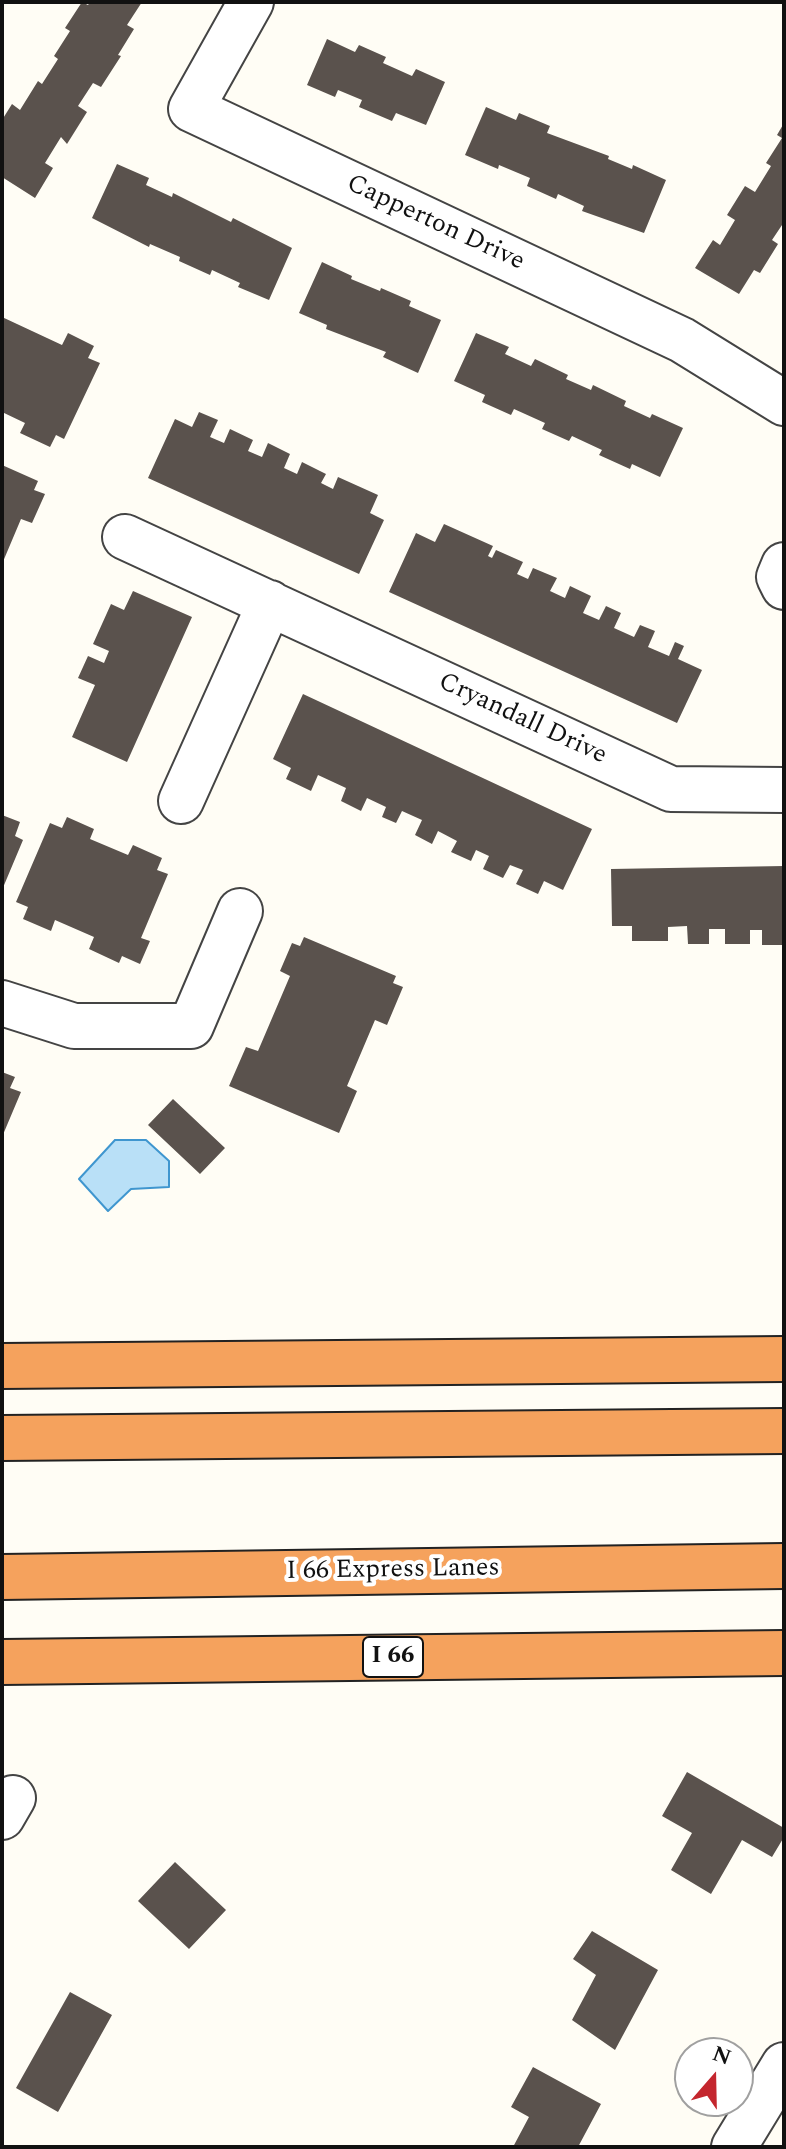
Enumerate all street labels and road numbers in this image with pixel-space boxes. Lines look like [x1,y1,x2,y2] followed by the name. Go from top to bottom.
[341,169,529,279] street label: Capperton Drive
[433,667,611,773] street label: Cryandall Drive
[286,1554,500,1588] street label: I 66 Express Lanes
[363,1637,423,1677] road number: I 66

